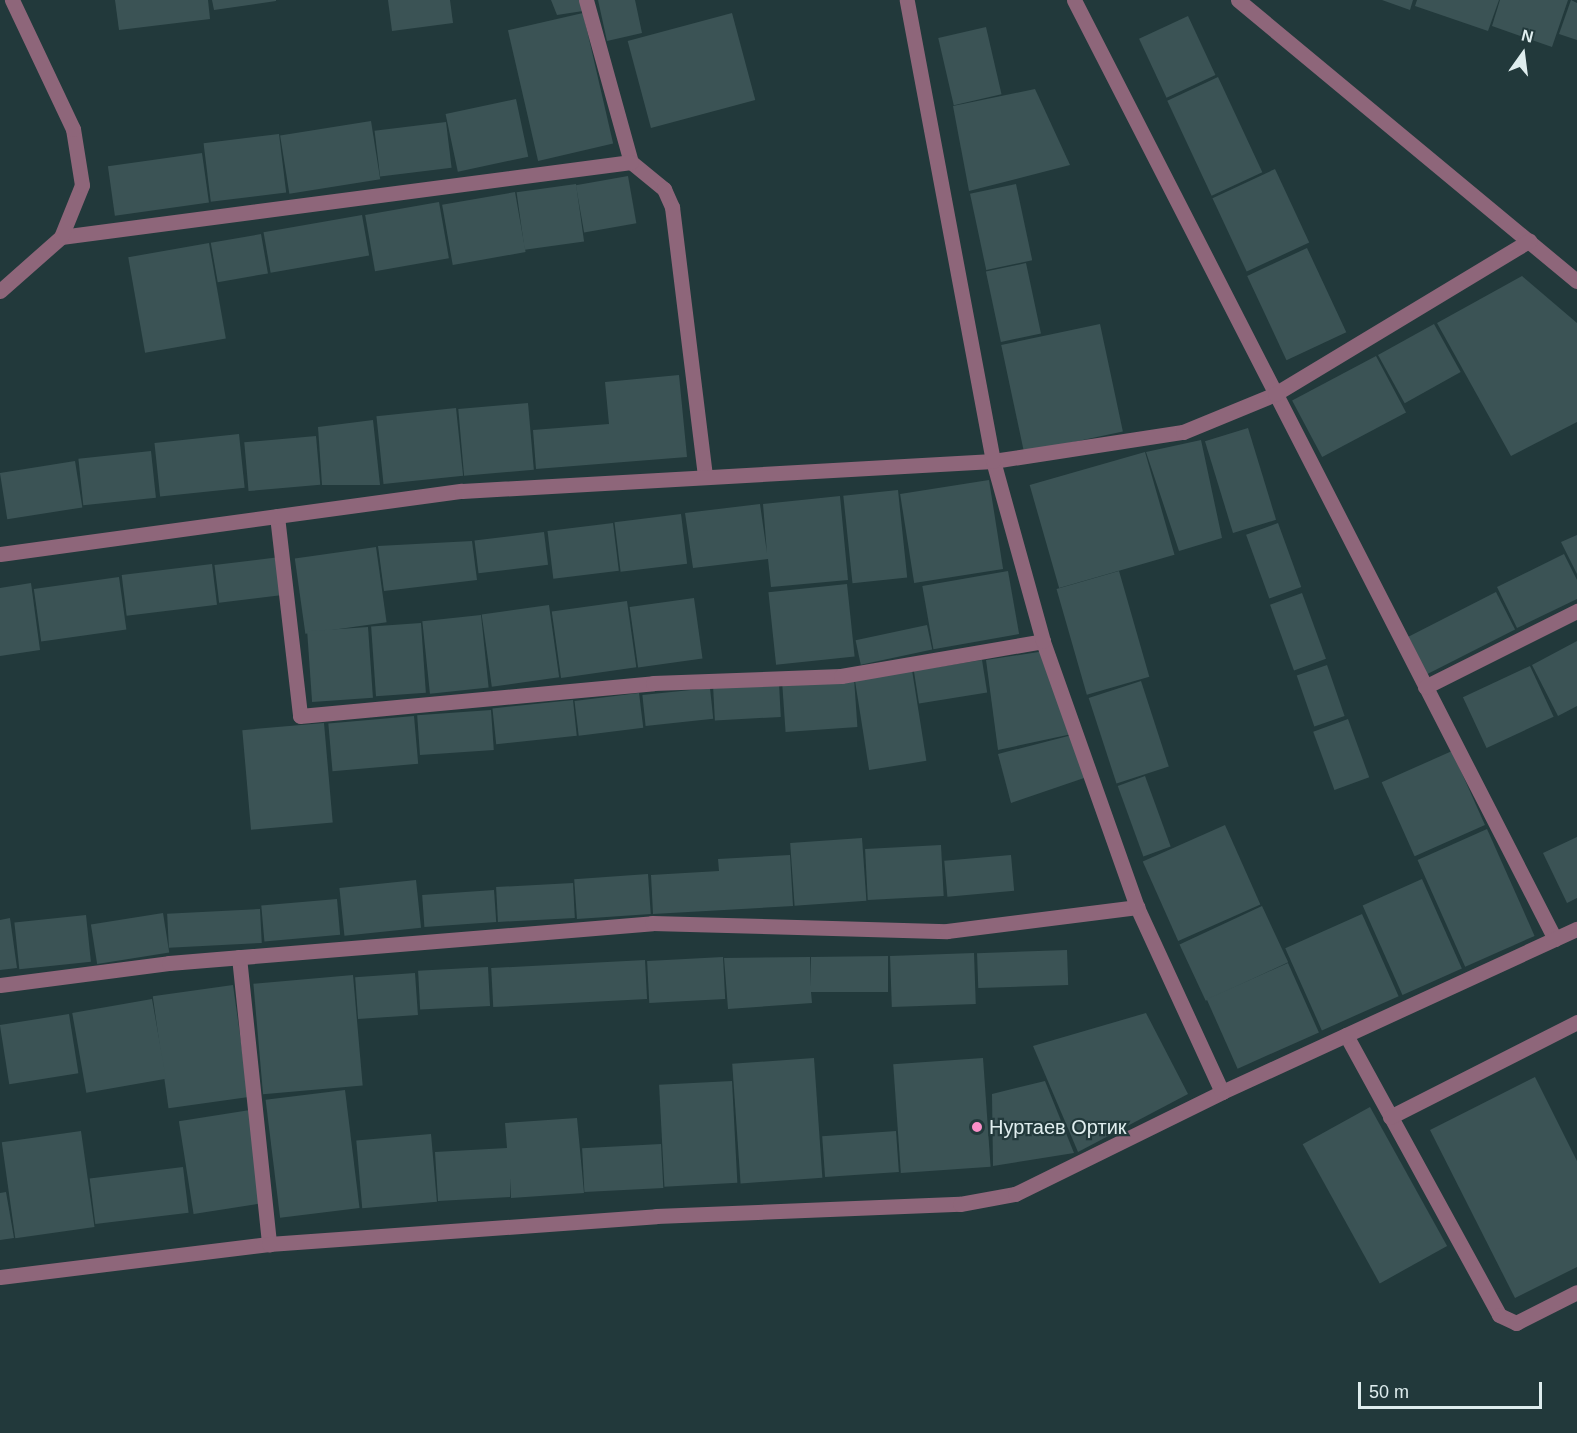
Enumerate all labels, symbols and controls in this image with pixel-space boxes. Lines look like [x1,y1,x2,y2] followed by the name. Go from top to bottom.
[1493,24,1553,84] north arrow
[1520,26,1535,46] text: N
[989,1115,1127,1139] place label: Нуртаев Ортик
[970,1120,984,1134] marker: Нуртаев Ортик
[1361,1370,1546,1408] scale bar
[1369,1382,1409,1402] text: 50 m

